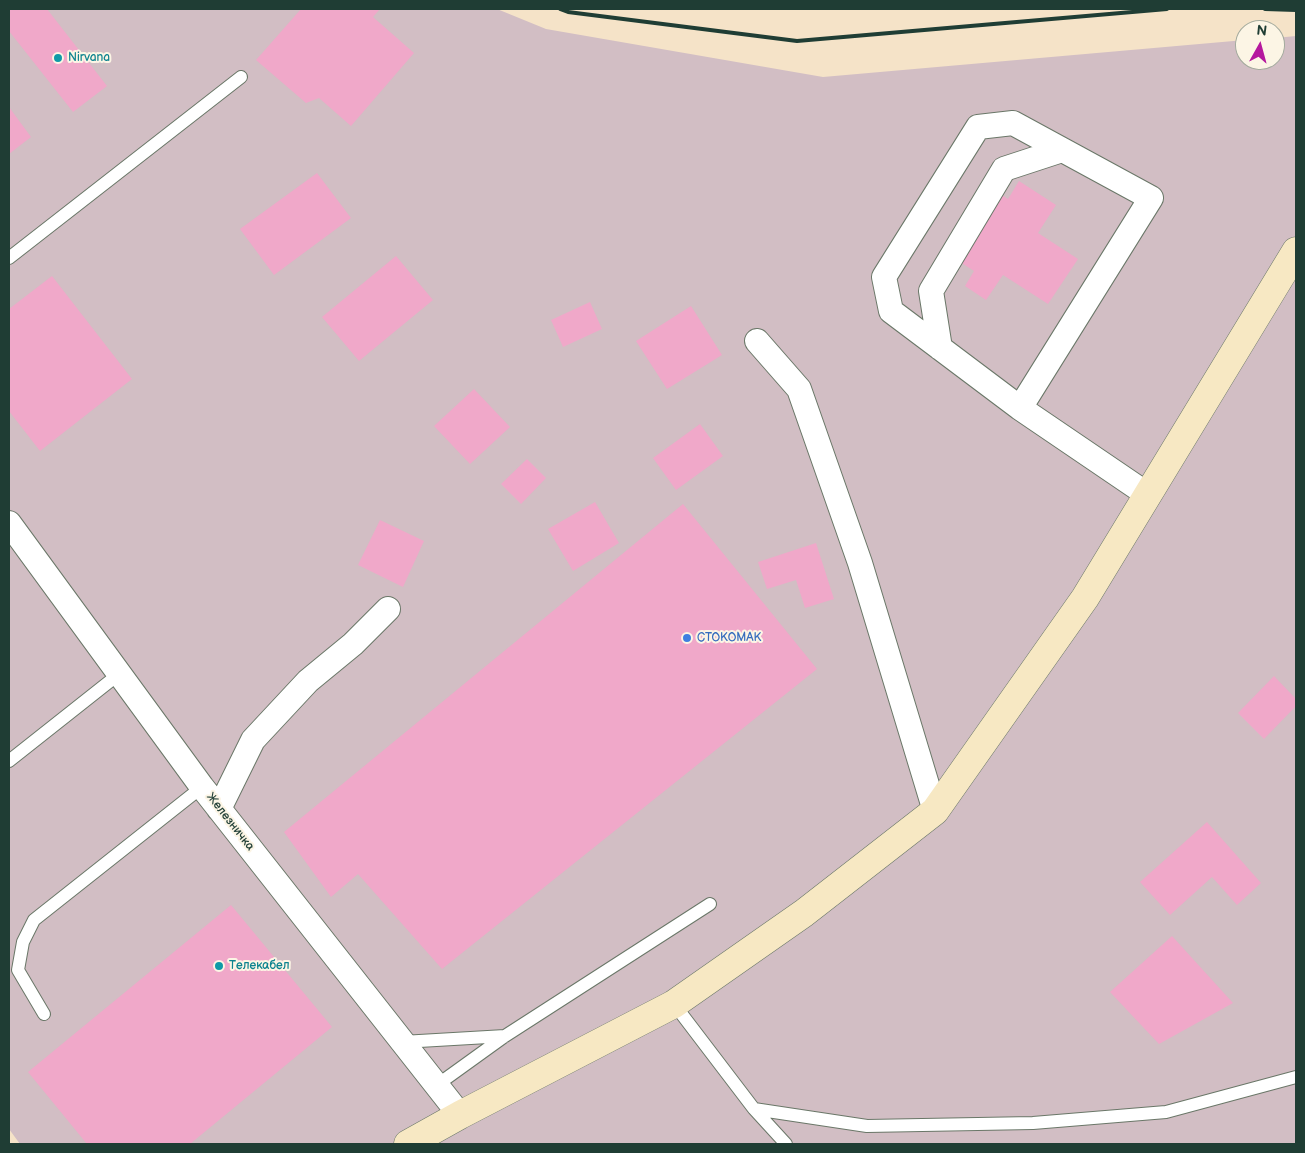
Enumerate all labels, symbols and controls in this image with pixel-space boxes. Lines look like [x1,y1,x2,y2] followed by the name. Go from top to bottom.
[1235,20,1285,70] north arrow
[1256,22,1268,40] text: N
[68,51,110,65] place label: Nirvana
[52,52,64,64] marker: Nirvana
[697,631,761,645] place label: СТОКОМАК
[681,632,693,644] marker: СТОКОМАК
[203,790,257,854] street label: Железничка
[229,959,290,973] place label: Телекабел
[213,960,225,972] marker: Телекабел

